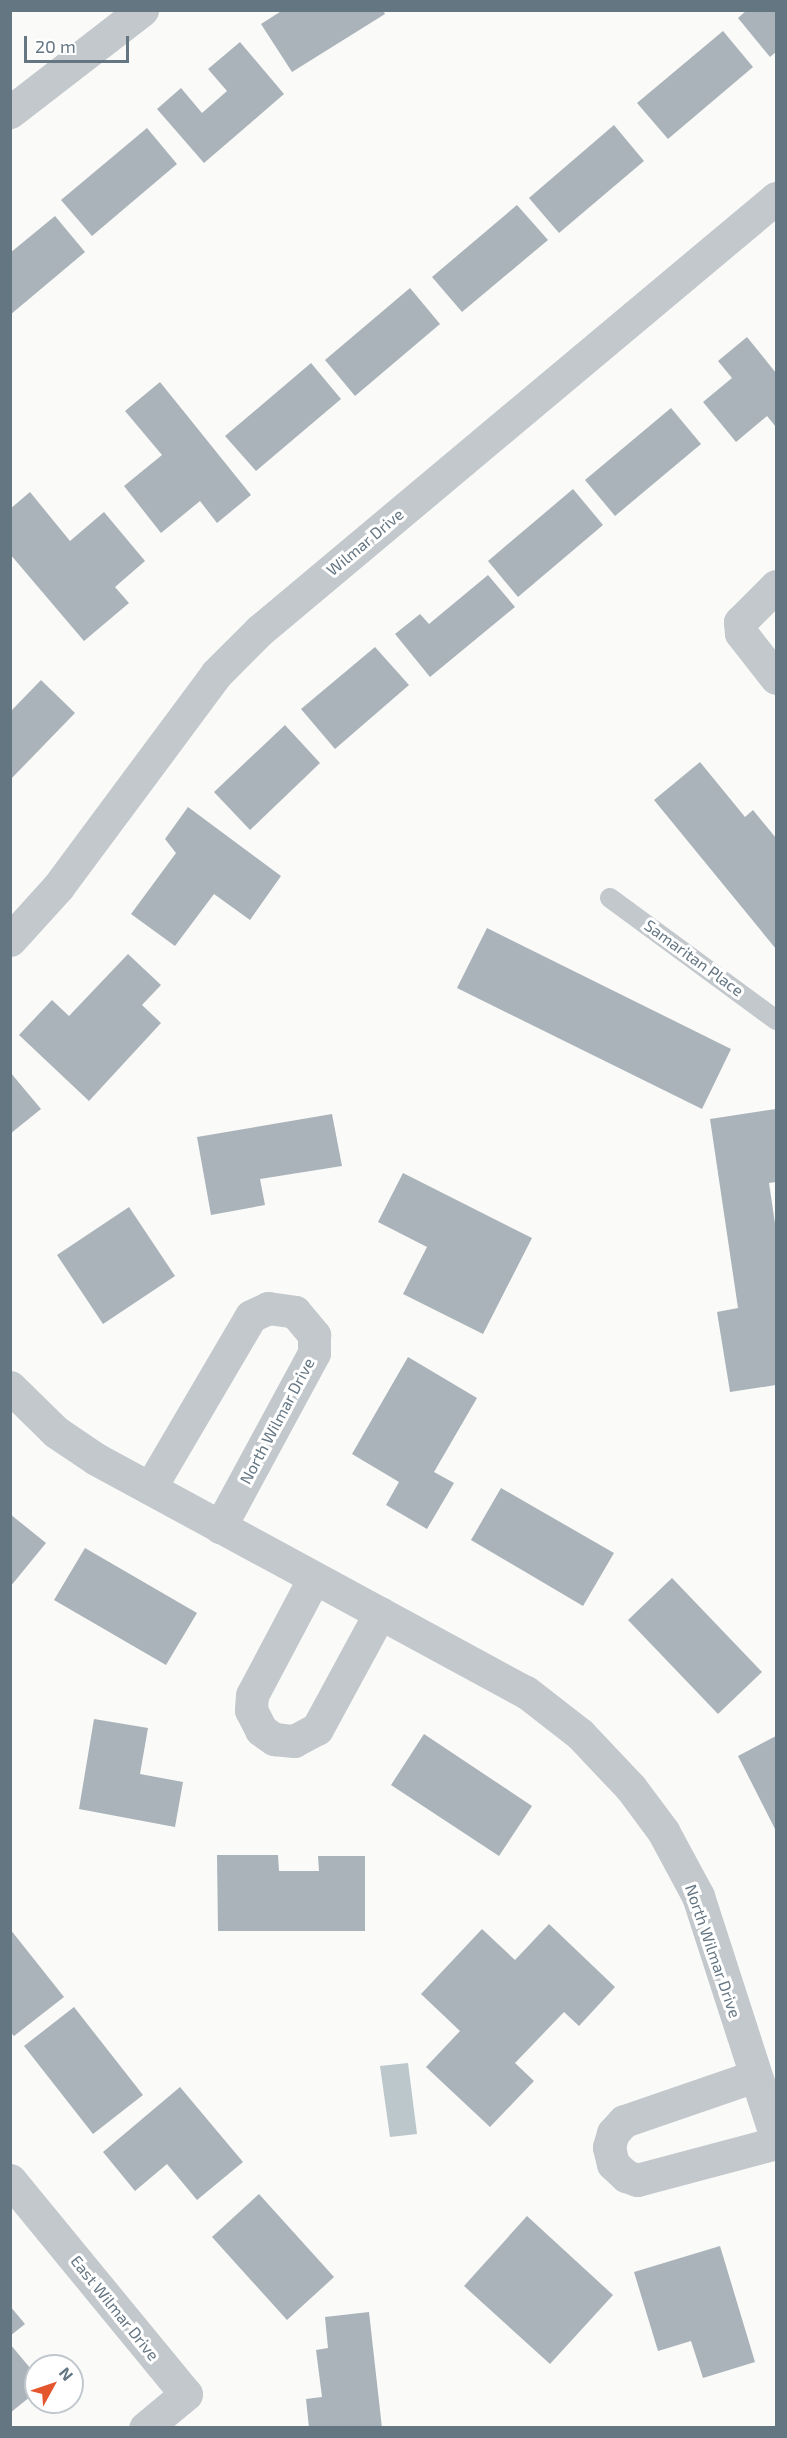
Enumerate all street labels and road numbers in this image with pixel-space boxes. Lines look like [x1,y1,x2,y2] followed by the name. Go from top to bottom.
[323,504,407,580] street label: Wilmar Drive
[641,916,747,1000] street label: Samaritan Place
[236,1355,318,1487] street label: North Wilmar Drive
[681,1881,745,2021] street label: North Wilmar Drive
[67,2251,163,2365] street label: East Wilmar Drive

